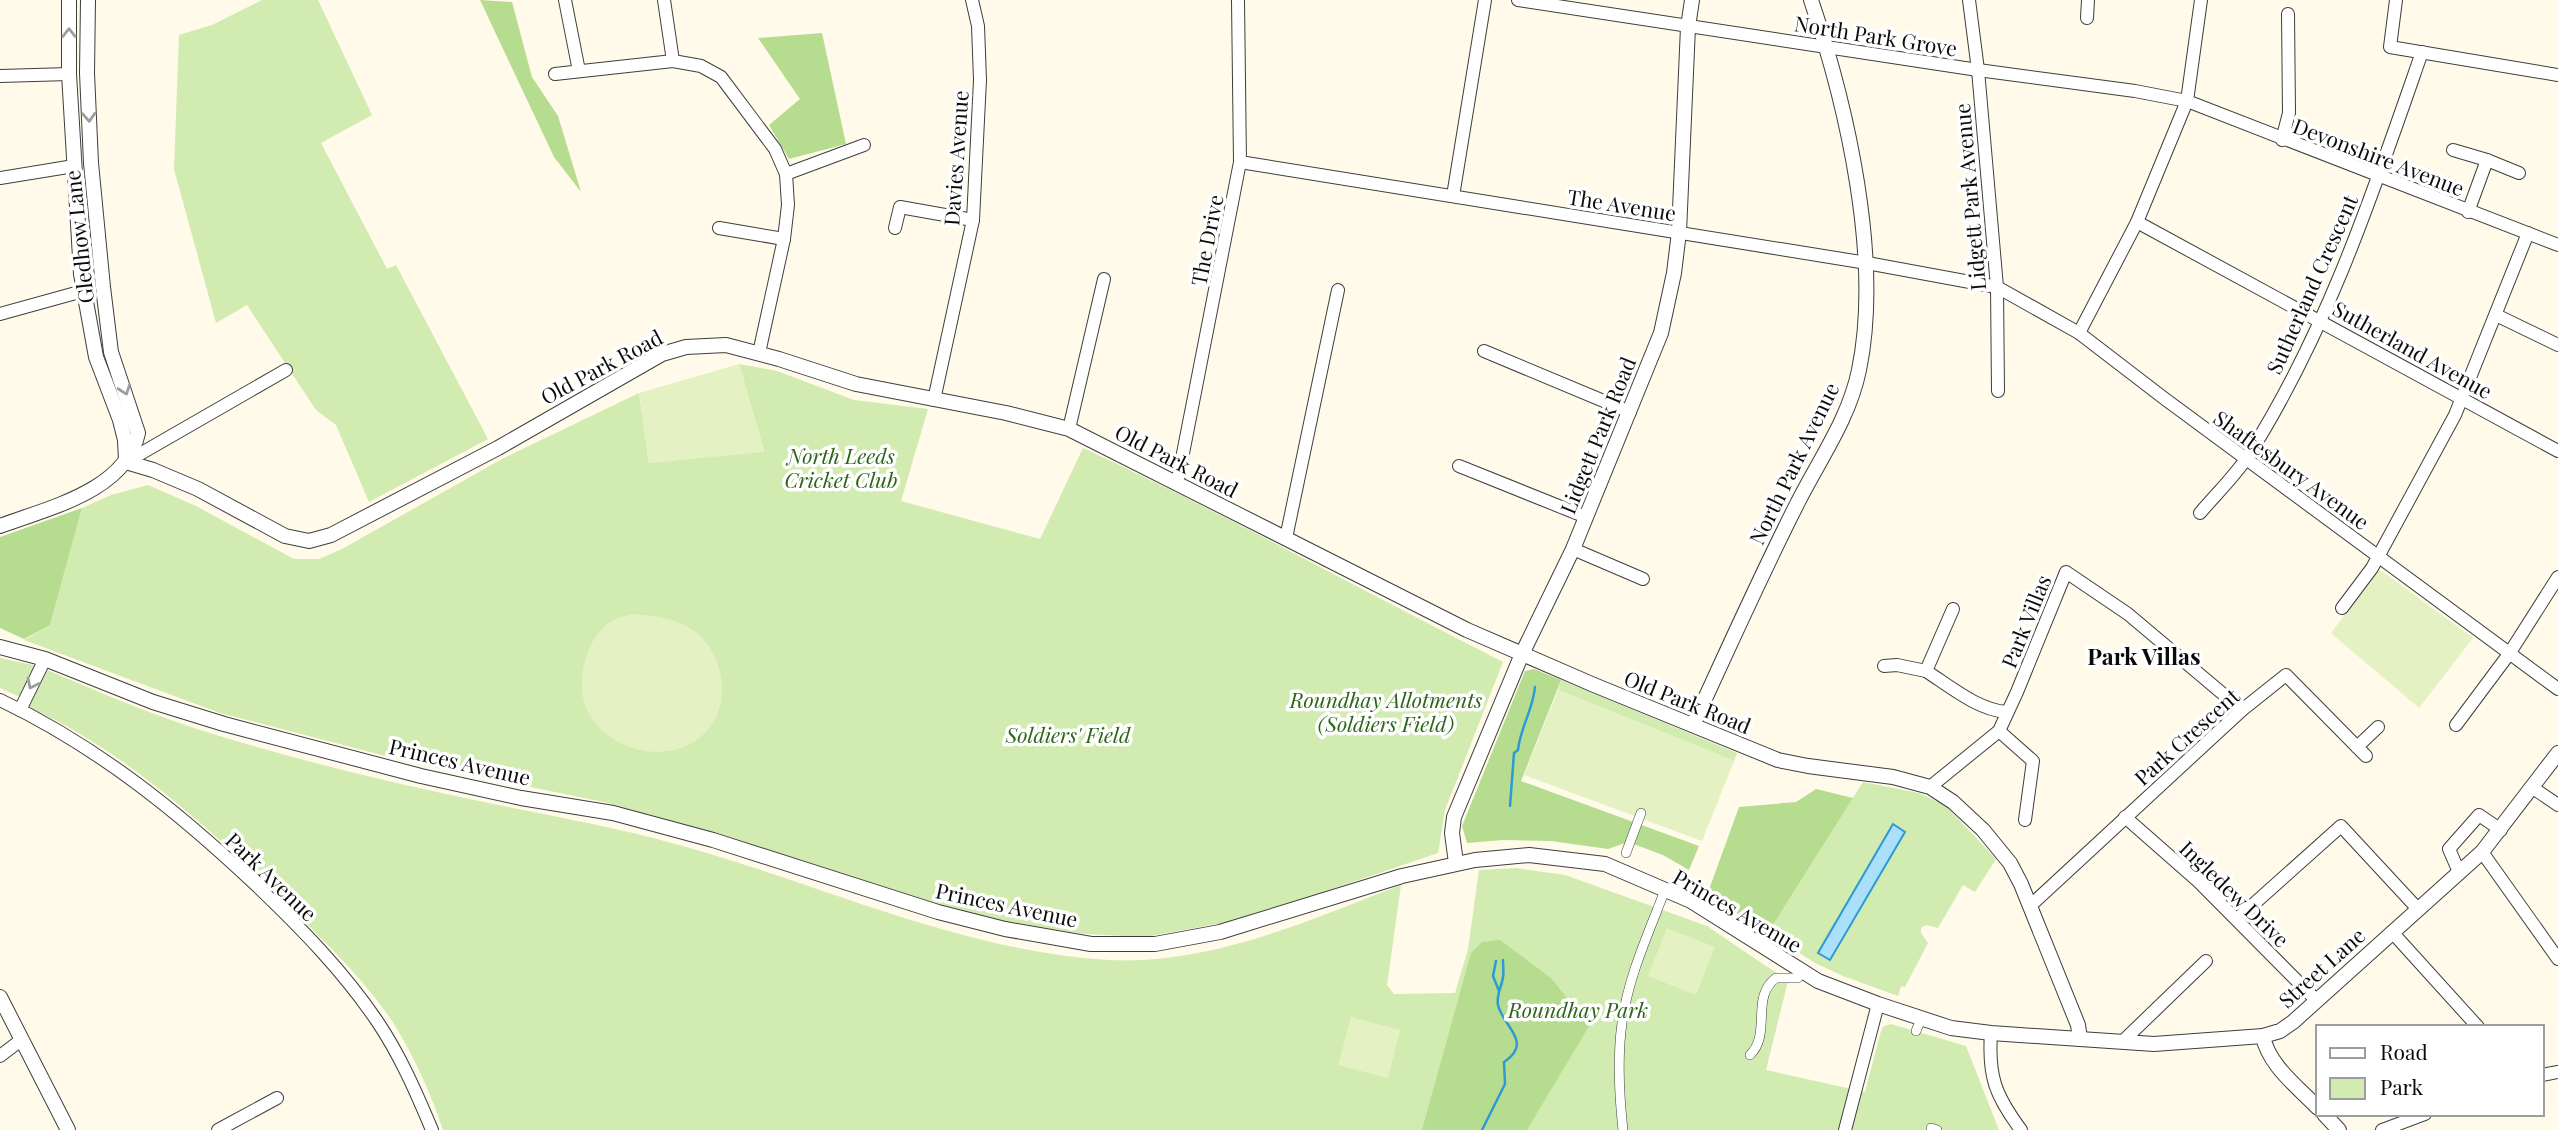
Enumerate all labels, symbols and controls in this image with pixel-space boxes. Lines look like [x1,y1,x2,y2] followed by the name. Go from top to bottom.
[1793,8,1959,62] street label: North Park Grove
[61,27,77,38] one-way arrow
[936,89,974,227] street label: Davies Avenue
[1947,102,1991,292] street label: Lidgett Park Avenue
[2289,110,2469,202] street label: Devonshire Avenue
[81,112,96,123] one-way arrow
[57,169,99,305] street label: Gledhow Lane
[1566,182,1678,226] street label: The Avenue
[2259,189,2363,378] street label: Sutherland Crescent
[1183,192,1229,288] street label: The Drive
[2328,294,2498,404] street label: Sutherland Avenue
[535,322,667,410] street label: Old Park Road
[1553,352,1641,518] street label: Lidgett Park Road
[1742,377,1844,549] street label: North Park Avenue
[117,384,131,396] one-way arrow
[2209,403,2375,535] street label: Shaftesbury Avenue
[1111,417,1243,503] street label: Old Park Road
[784,441,898,493] park label: North Leeds Cricket Club
[1994,570,2056,672] street label: Park Villas
[2087,640,2201,671] district label: Park Villas
[1620,663,1756,739] street label: Old Park Road
[27,677,41,689] one-way arrow
[2127,681,2245,791] street label: Park Crescent
[1289,685,1482,737] park label: Roundhay Allotments (Soldiers Field)
[1005,720,1131,748] park label: Soldiers' Field
[387,731,533,791] street label: Princes Avenue
[220,825,324,927] street label: Park Avenue
[2174,834,2296,952] street label: Ingledew Drive
[1668,862,1808,958] street label: Princes Avenue
[933,875,1081,933] street label: Princes Avenue
[2272,921,2370,1013] street label: Street Lane
[1507,995,1648,1023] park label: Roundhay Park
[2316,1025,2544,1116] legend
[2380,1037,2428,1065] text: Road
[2380,1072,2424,1100] text: Park

